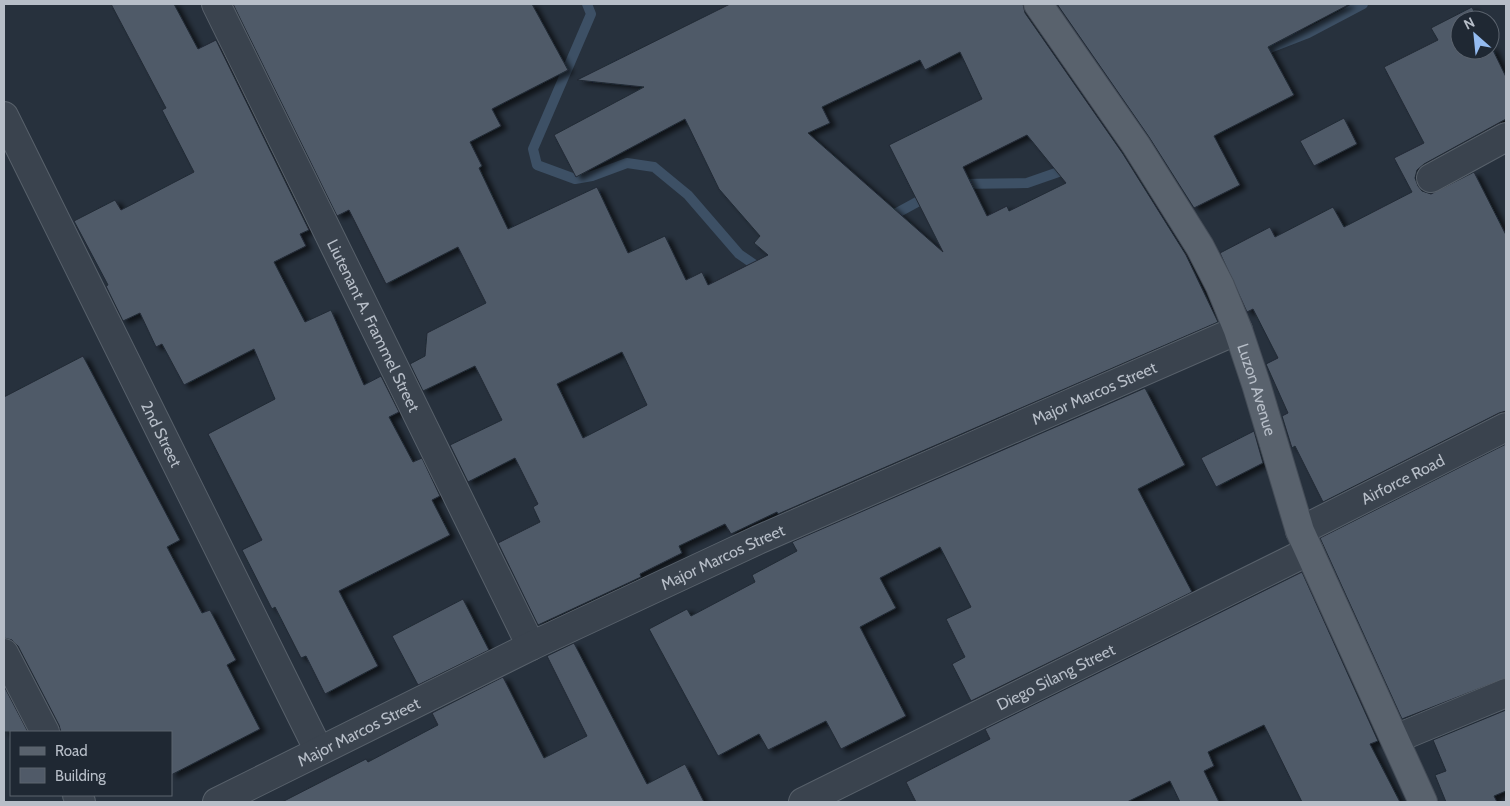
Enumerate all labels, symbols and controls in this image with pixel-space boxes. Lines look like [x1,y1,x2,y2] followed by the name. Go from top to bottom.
[1450,10,1500,60] north arrow
[1461,13,1478,34] text: N
[323,236,424,416] street label: Liutenant A. Frammel Street
[1233,341,1280,438] street label: Luzon Avenue
[1029,358,1160,429] street label: Major Marcos Street
[137,398,186,471] street label: 2nd Street
[1358,451,1448,509] street label: Airforce Road
[658,520,788,594] street label: Major Marcos Street
[994,640,1119,714] street label: Diego Silang Street
[294,693,424,771] street label: Major Marcos Street
[10,731,172,796] legend
[55,742,88,760] text: Road
[55,767,106,785] text: Building

